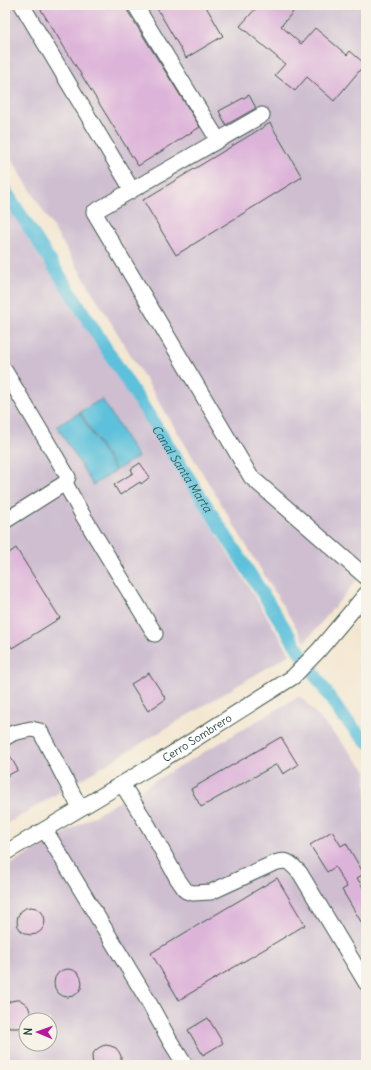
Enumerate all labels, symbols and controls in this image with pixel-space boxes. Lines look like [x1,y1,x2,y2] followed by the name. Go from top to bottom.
[149,422,217,516] water label: Canal Santa Marta
[160,711,234,765] street label: Cerro Sombrero
[18,1012,58,1052] north arrow
[21,1028,35,1036] text: N

